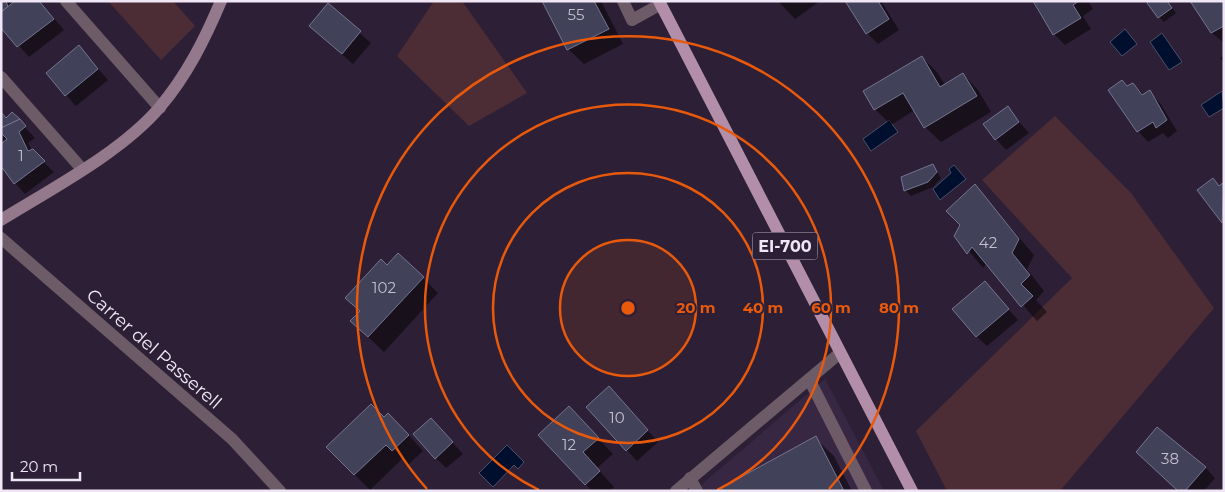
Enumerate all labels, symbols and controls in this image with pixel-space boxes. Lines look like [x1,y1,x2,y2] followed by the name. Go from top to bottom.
[568,5,584,24] house number: 55
[18,146,24,165] house number: 1
[752,232,818,260] road number: EI-700
[979,233,997,252] house number: 42
[372,278,396,297] house number: 102
[82,284,226,414] street label: Carrer del Passerell
[676,298,716,317] text: 20 m
[743,298,783,317] text: 40 m
[811,298,851,317] text: 60 m
[879,298,919,317] text: 80 m
[619,299,637,317] centre of rings
[609,408,625,427] house number: 10
[562,435,576,454] house number: 12
[1161,449,1179,468] house number: 38
[12,450,80,482] scale bar
[20,457,58,476] text: 20 m

